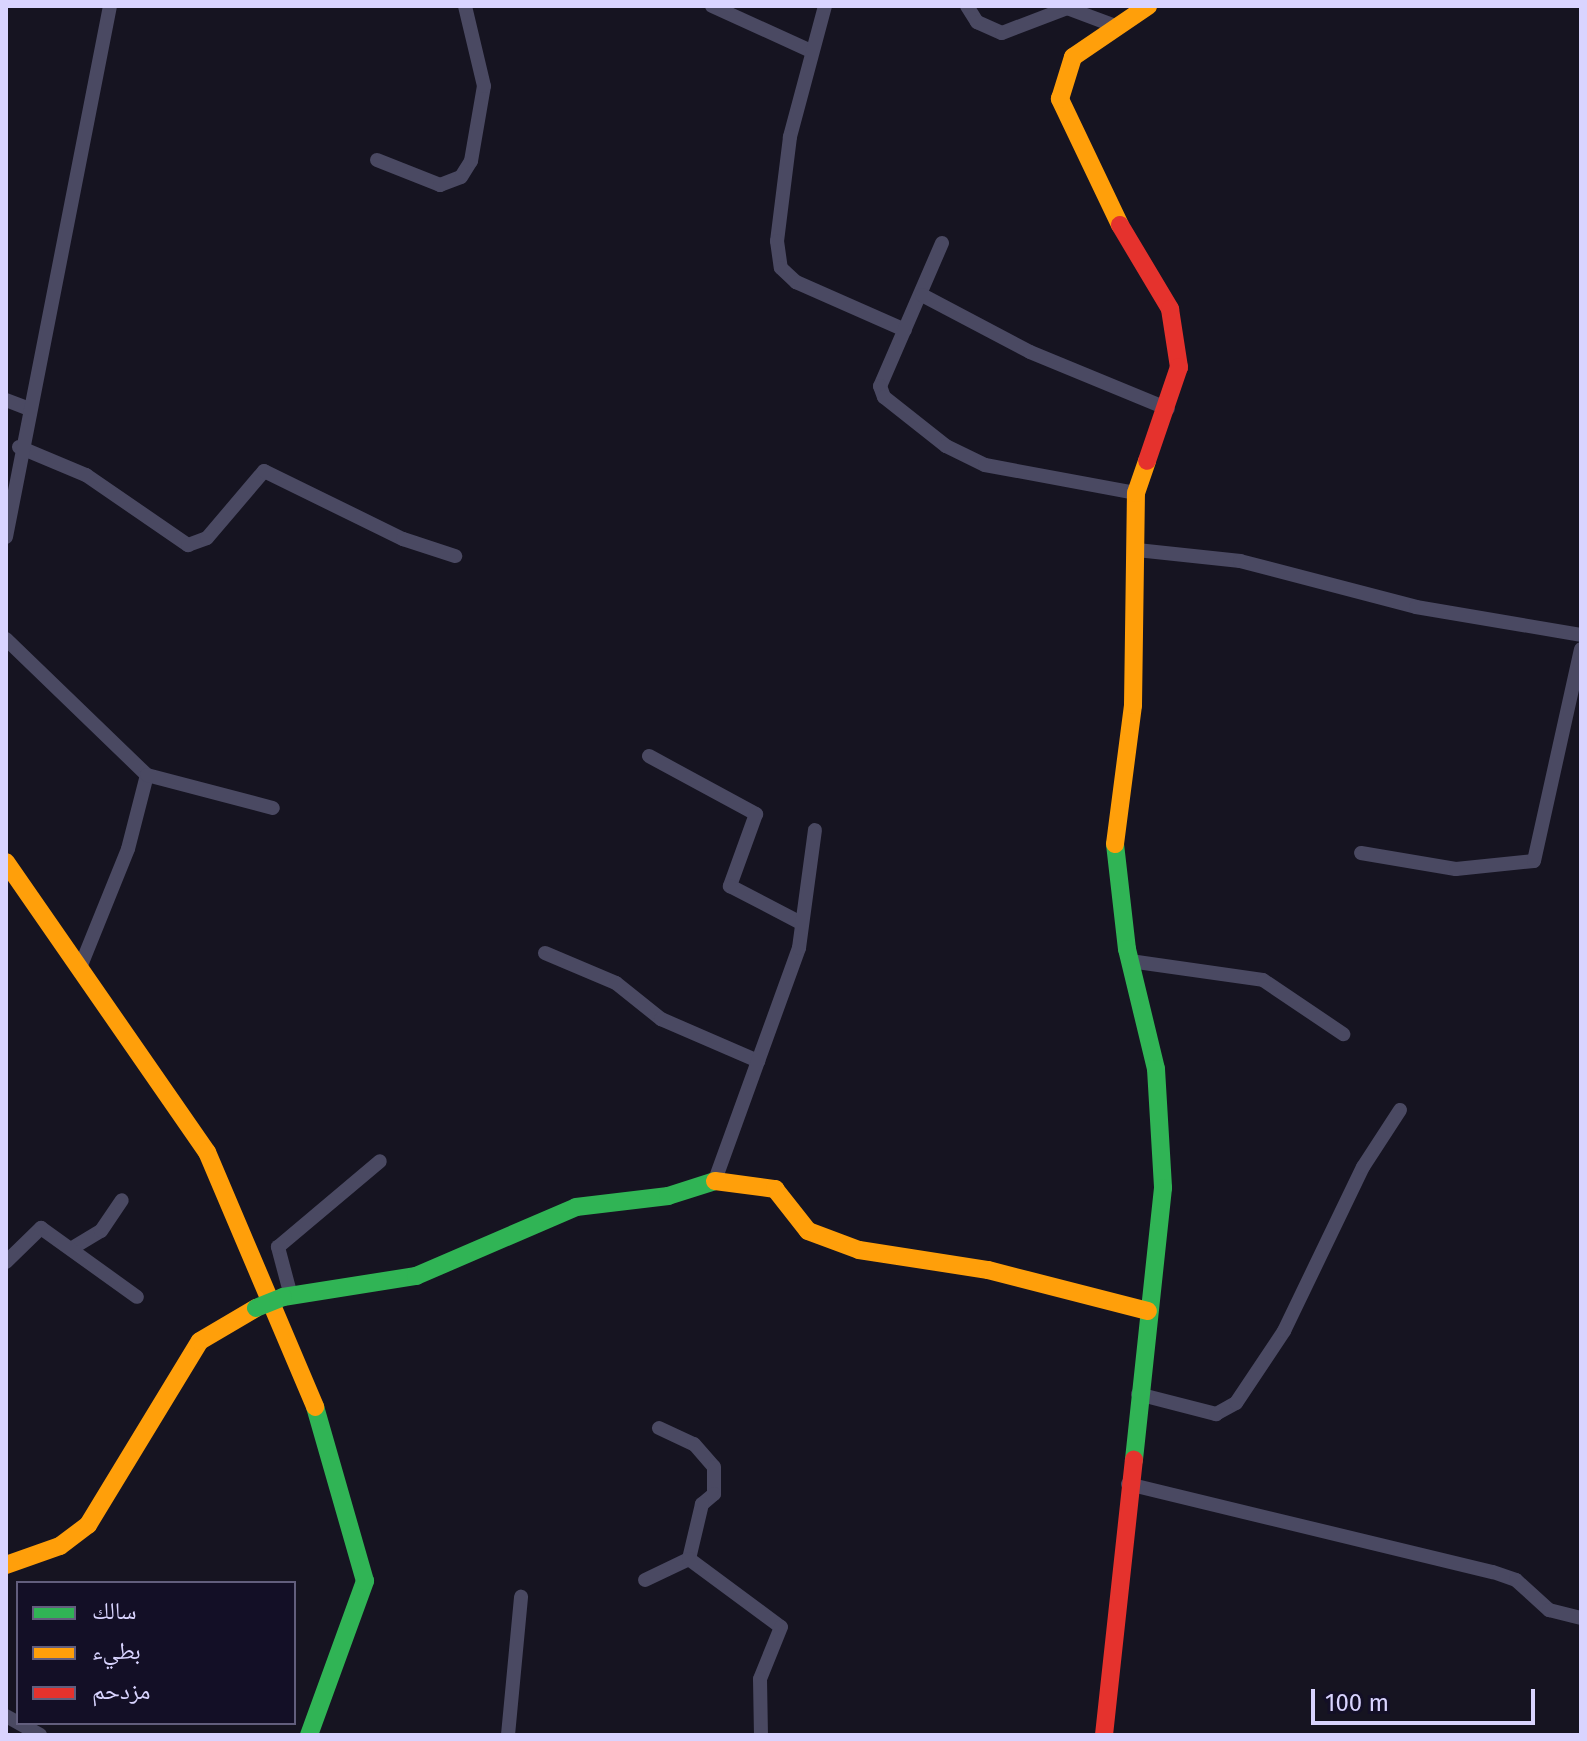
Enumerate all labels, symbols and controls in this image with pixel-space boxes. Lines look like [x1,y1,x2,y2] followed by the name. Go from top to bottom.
[16,1581,296,1725] legend
[92,1597,137,1625] text: سالك
[92,1637,141,1665] text: بطيء
[1315,1673,1539,1723] scale bar
[92,1677,151,1705] text: مزدحم
[1325,1689,1389,1717] text: 100 m

